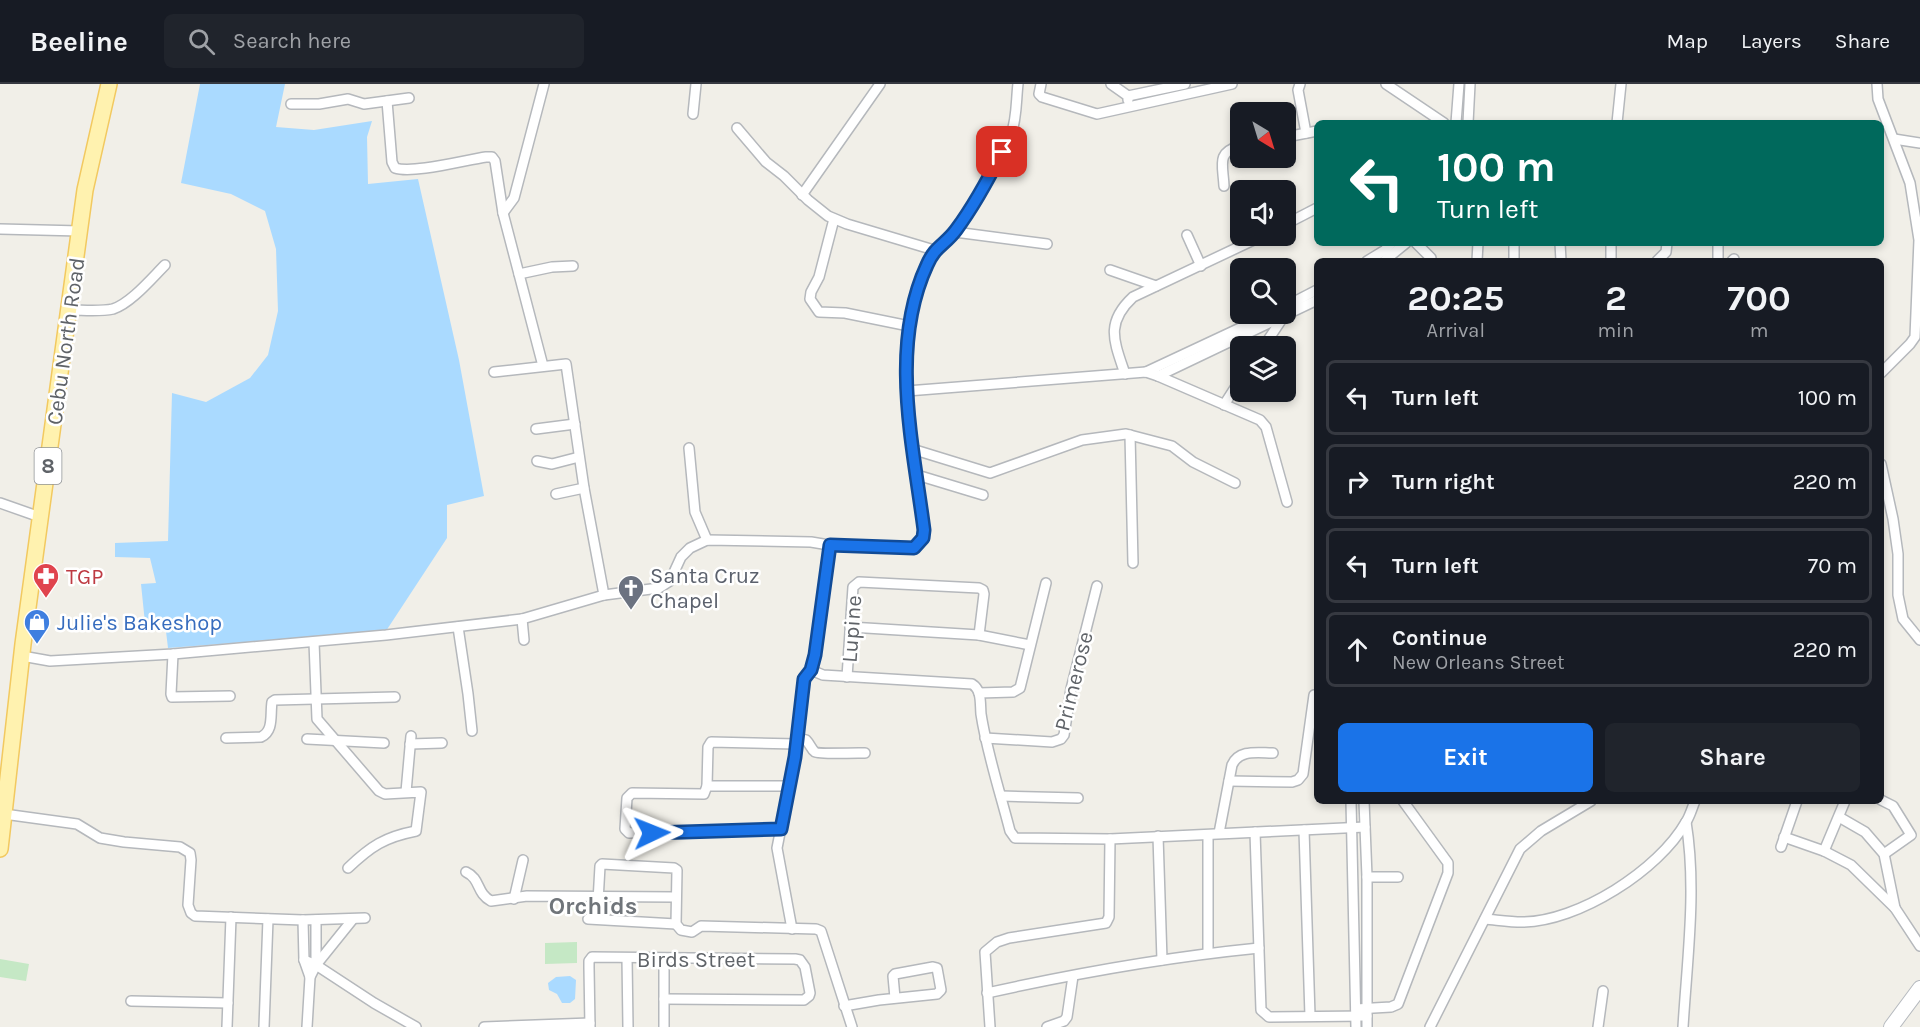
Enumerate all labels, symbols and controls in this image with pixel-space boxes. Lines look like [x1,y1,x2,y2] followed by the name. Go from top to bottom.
[164,14,584,68] search box
[30,25,128,58] text: Beeline
[185,25,218,58] icon: search
[233,28,351,54] text: Search here
[1666,29,1708,53] text: Map
[1741,29,1802,53] text: Layers
[1835,29,1890,53] text: Share
[1230,102,1296,168] north arrow
[1230,102,1296,402] map controls
[976,126,1027,177] pin
[985,135,1018,168] icon: arrive
[1437,142,1556,192] text: 100 m
[1338,144,1416,222] icon: left
[1230,180,1296,246] button: sound
[1437,193,1538,225] text: Turn left
[41,256,91,427] street label: Cebu North Road
[1230,258,1296,324] button: search
[1407,277,1504,319] text: 20:25
[1605,277,1627,319] text: 2
[1727,277,1791,319] text: 700
[1426,319,1485,342] text: Arrival
[1597,319,1634,342] text: min
[1750,319,1768,342] text: m
[1230,336,1296,402] button: layers
[1341,381,1374,414] icon: left
[1392,385,1479,411] text: Turn left
[1798,385,1857,411] text: 100 m
[34,448,62,484] road number: 8
[1341,465,1374,498] icon: right
[1392,469,1495,495] text: Turn right
[1793,469,1857,495] text: 220 m
[1341,549,1374,582] icon: left
[1392,553,1479,579] text: Turn left
[1808,553,1857,579] text: 70 m
[31,561,61,599] pharmacy icon: TGP
[650,563,760,614] place label: Santa Cruz Chapel
[66,564,103,590] place label: TGP
[616,573,646,611] church icon: Santa Cruz Chapel
[837,594,867,664] street label: Lupine
[22,607,52,645] shop icon: Julie's Bakeshop
[57,610,222,636] place label: Julie's Bakeshop
[1392,625,1487,651] text: Continue
[1049,629,1099,734] street label: Primerose
[1341,633,1374,666] icon: ahead
[1793,637,1857,663] text: 220 m
[1392,651,1564,674] text: New Orleans Street
[1338,723,1593,792] button: Exit
[1605,723,1860,792] button: Share
[620,801,684,865] position arrow
[549,892,637,920] district label: Orchids
[637,947,755,973] street label: Birds Street

